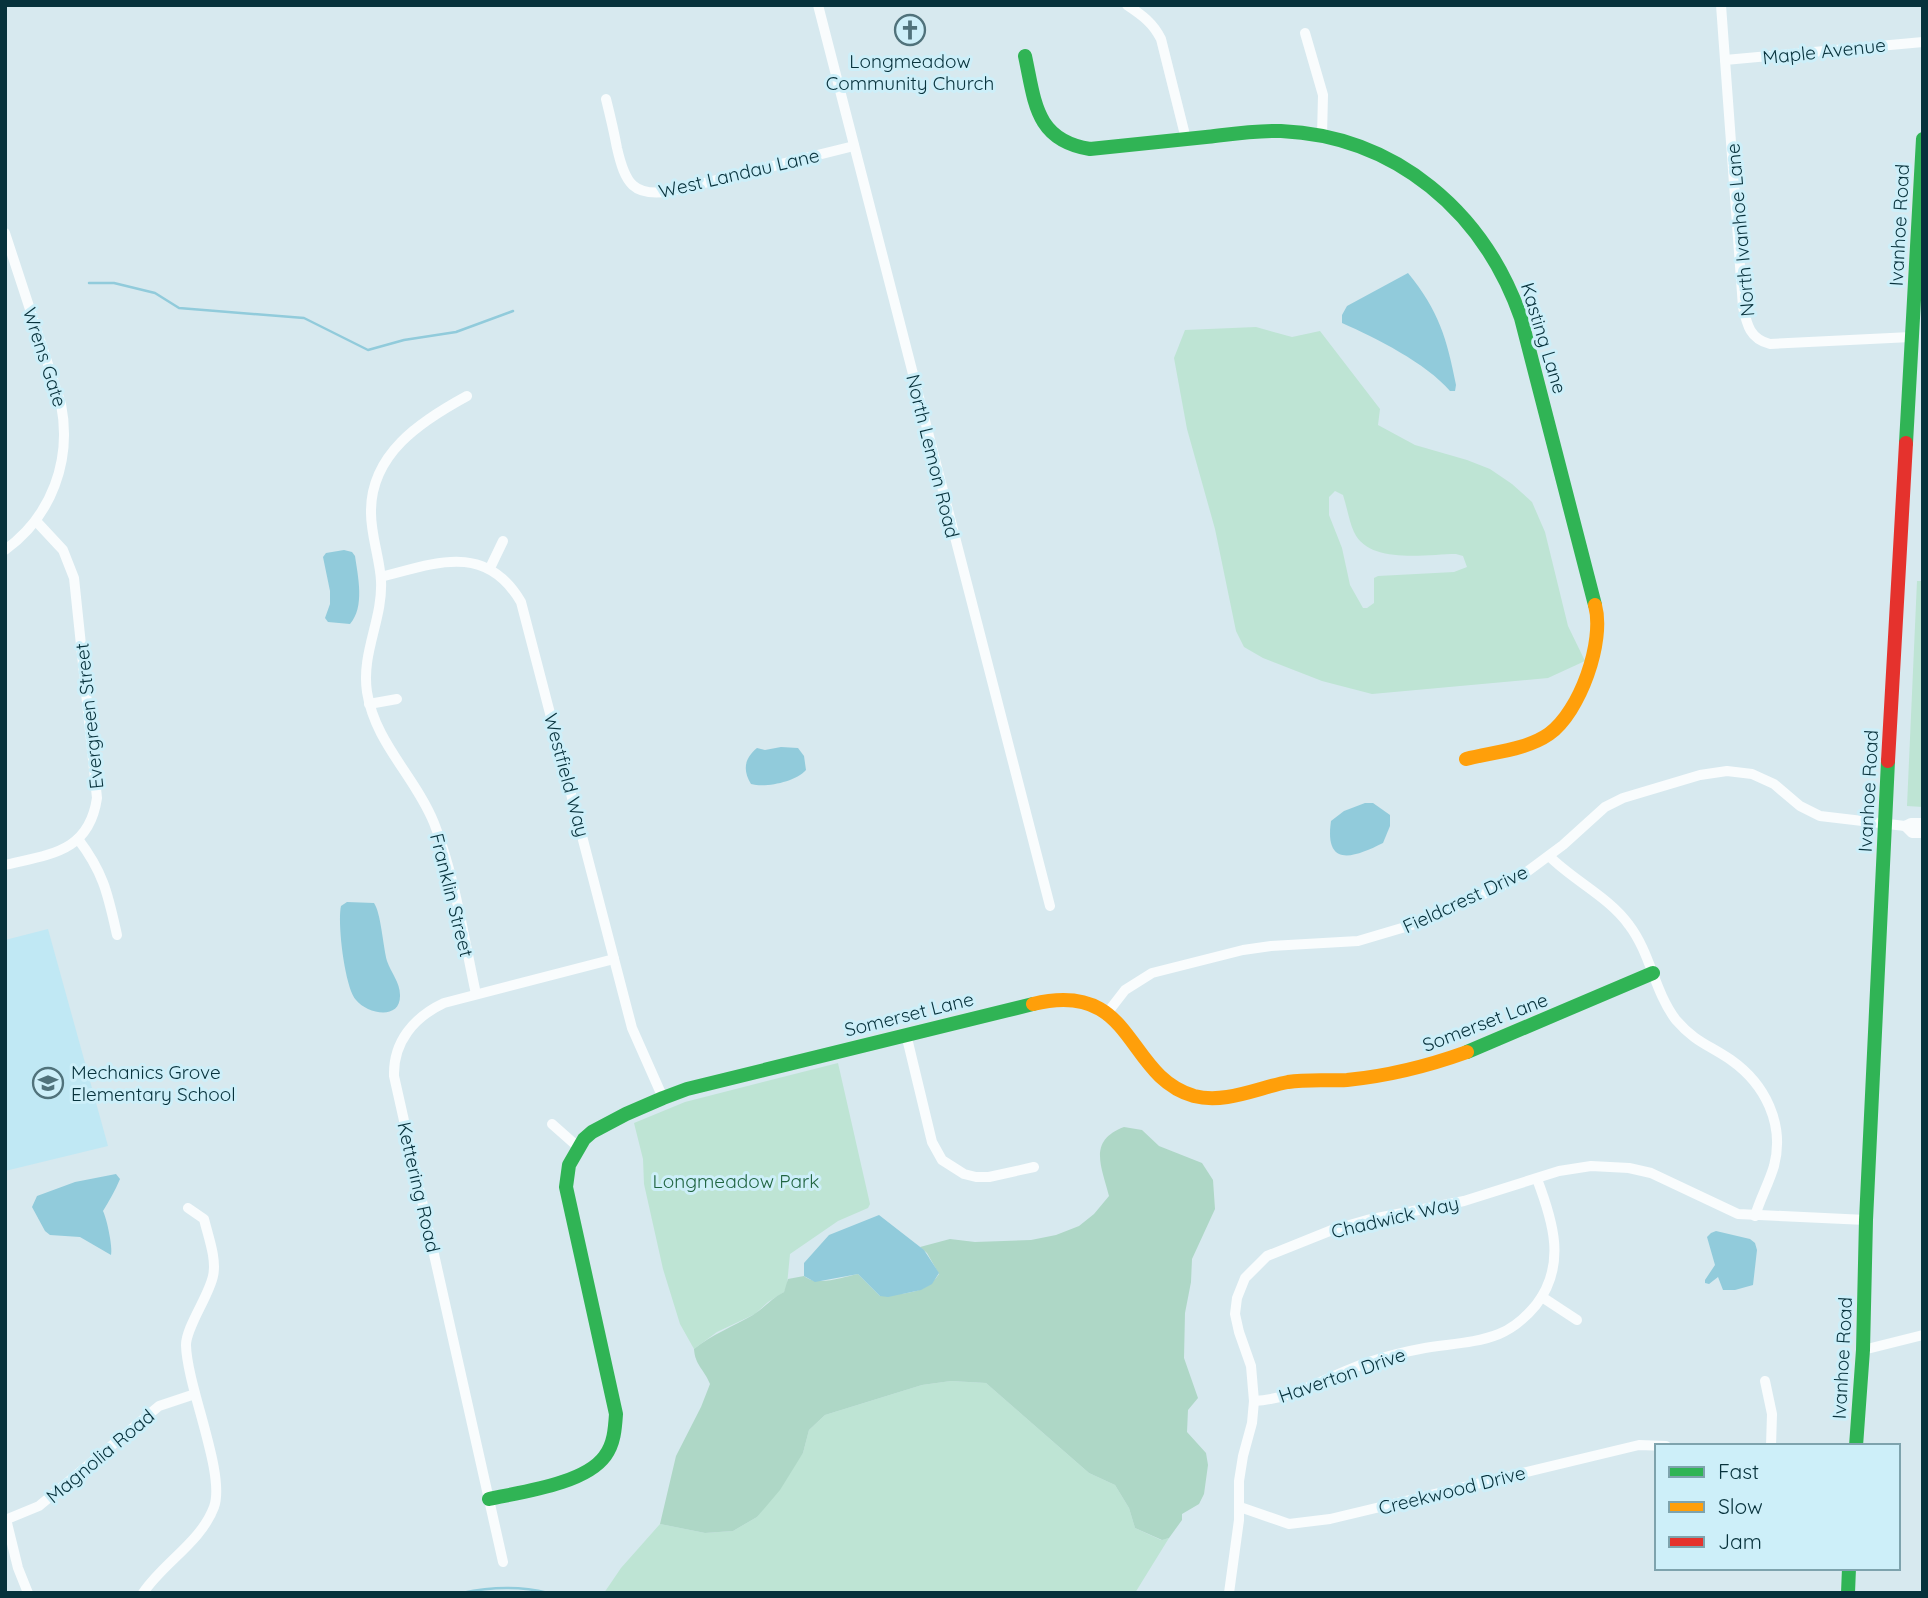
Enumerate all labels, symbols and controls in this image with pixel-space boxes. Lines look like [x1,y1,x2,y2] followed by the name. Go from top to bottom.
[893,13,927,47] church icon: Longmeadow Community Church
[1761,33,1887,69] street label: Maple Avenue
[826,49,994,95] place label: Longmeadow Community Church
[1720,142,1760,318] street label: North Ivanhoe Lane
[656,143,822,203] street label: West Landau Lane
[1884,163,1914,287] street label: Ivanhoe Road
[1516,279,1572,397] street label: Kasting Lane
[18,304,72,410] street label: Wrens Gate
[901,372,965,540] street label: North Lemon Road
[69,642,109,790] street label: Evergreen Street
[539,710,595,840] street label: Westfield Way
[1853,729,1883,853] street label: Ivanhoe Road
[425,831,479,959] street label: Franklin Street
[1399,860,1531,938] street label: Fieldcrest Drive
[842,986,976,1042] street label: Somerset Lane
[1419,987,1551,1057] street label: Somerset Lane
[71,1060,236,1106] place label: Mechanics Grove Elementary School
[31,1066,65,1100] school or university icon: Mechanics Grove Elementary School
[392,1119,446,1255] street label: Kettering Road
[653,1169,819,1193] park label: Longmeadow Park
[1329,1191,1461,1243] street label: Chadwick Way
[1827,1296,1857,1420] street label: Ivanhoe Road
[1275,1342,1409,1408] street label: Haverton Drive
[41,1404,159,1508] street label: Magnolia Road
[1655,1444,1900,1570] legend
[1718,1458,1759,1484] text: Fast
[1376,1460,1528,1520] street label: Creekwood Drive
[1718,1493,1763,1519] text: Slow
[1718,1528,1762,1554] text: Jam

